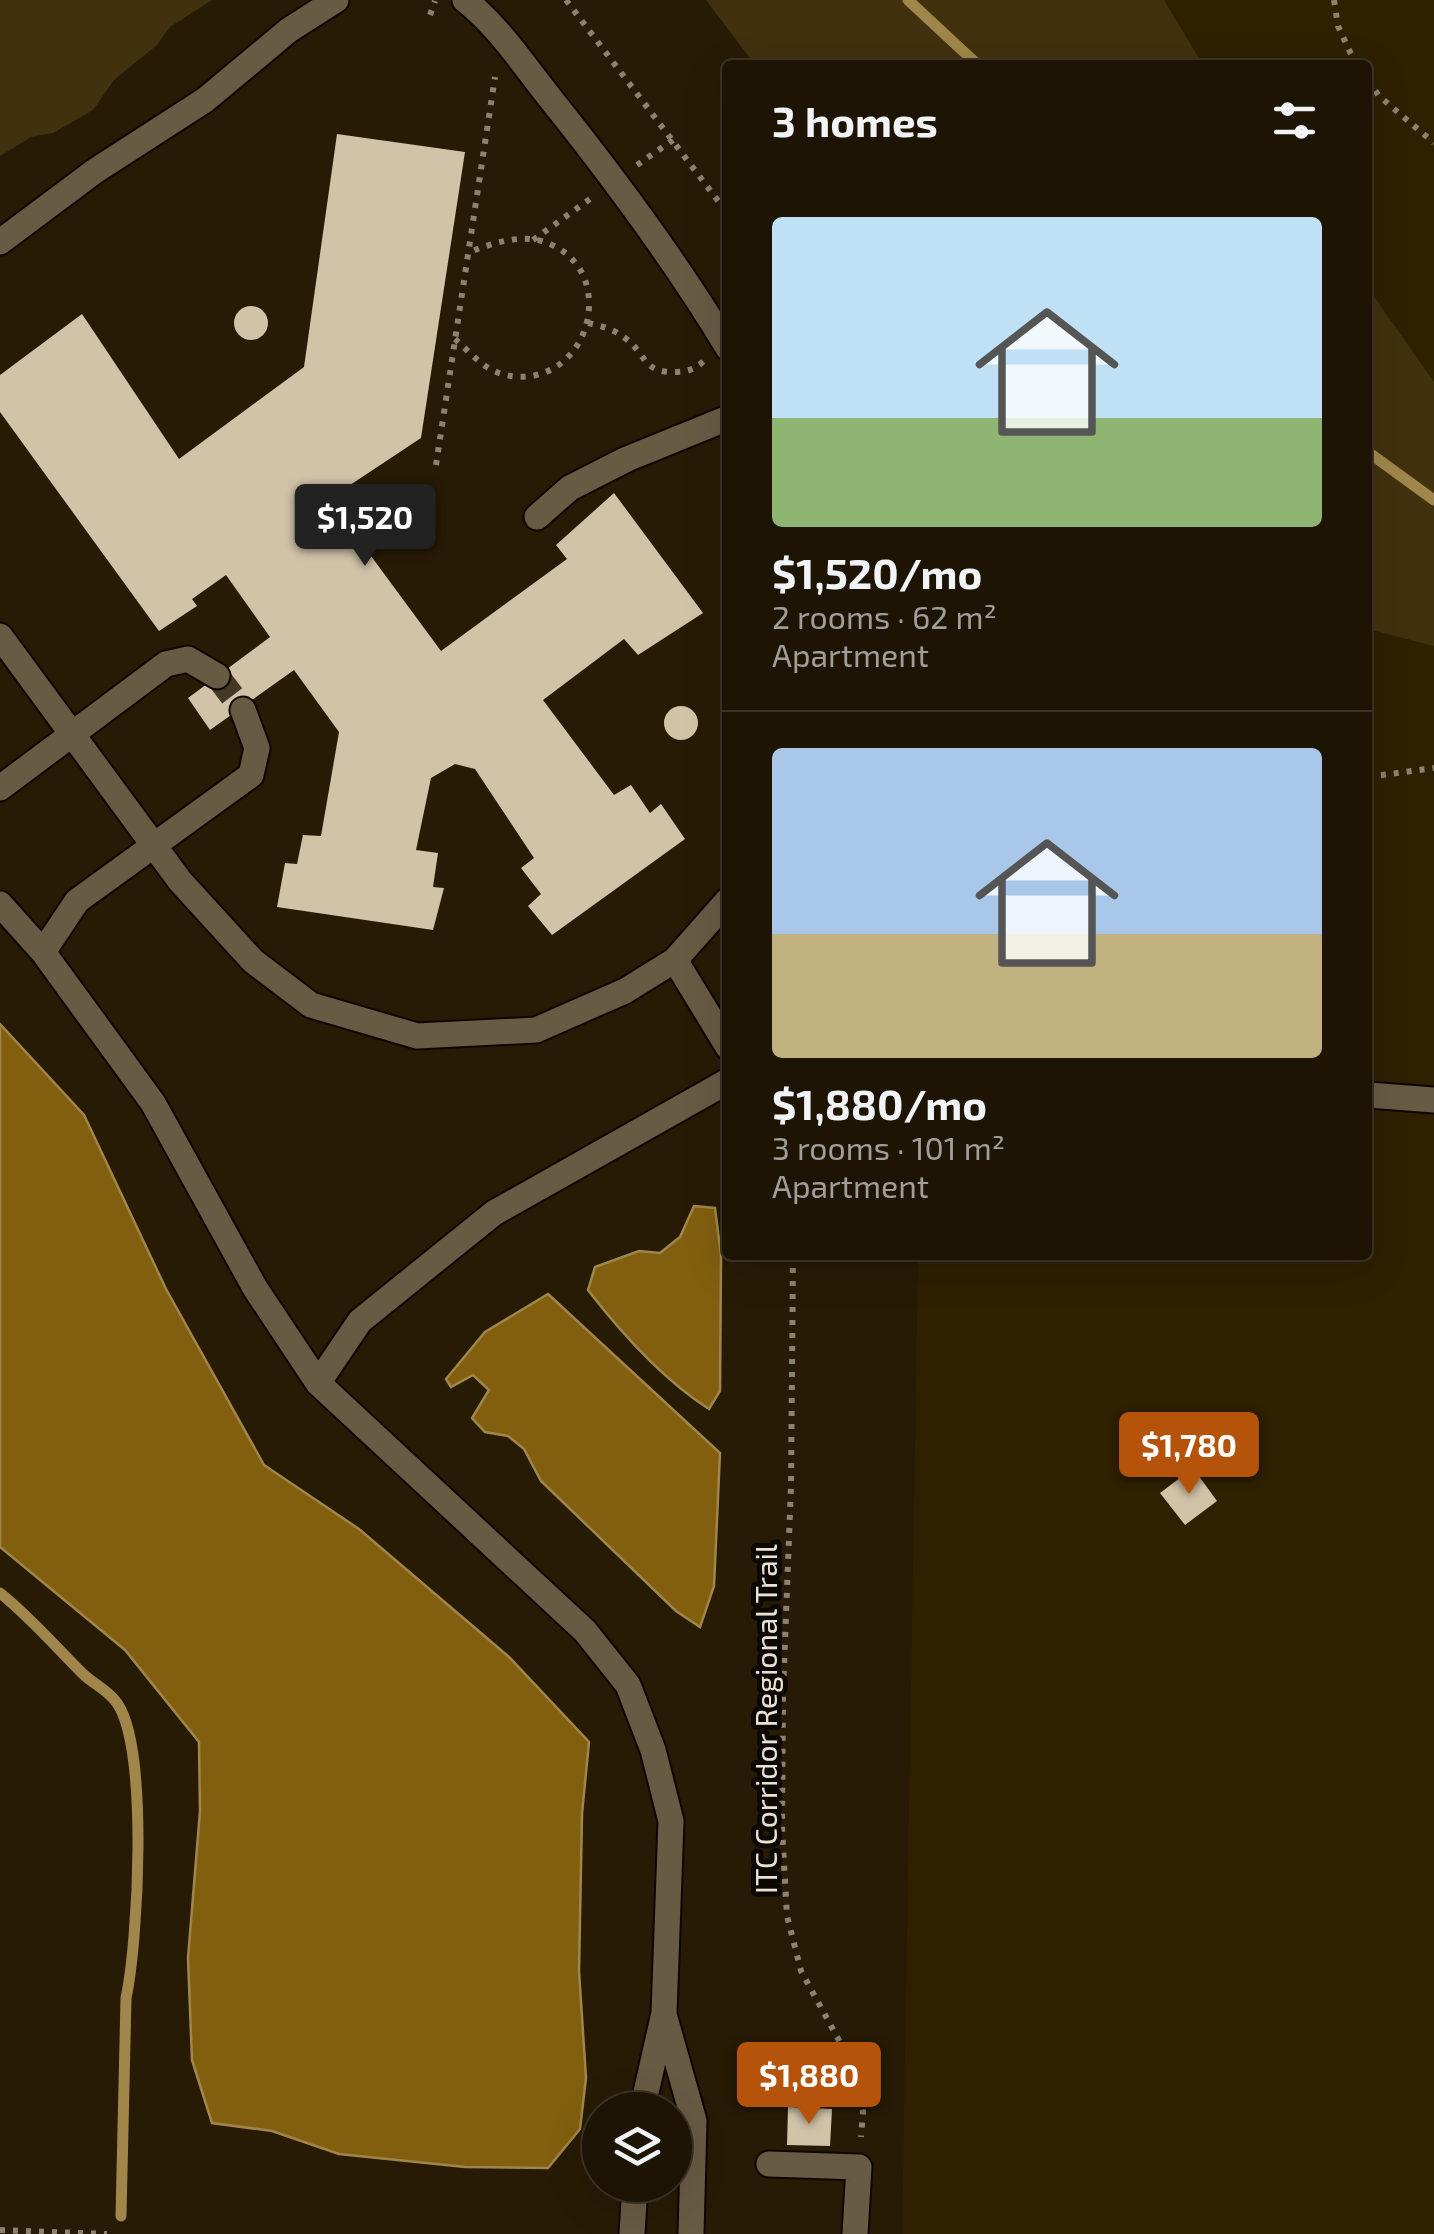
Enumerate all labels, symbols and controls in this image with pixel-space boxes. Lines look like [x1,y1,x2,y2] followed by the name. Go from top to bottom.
[1267,93,1322,148] icon: filters
[772,95,938,145] text: 3 homes
[957,282,1137,462] icon: home
[284,484,446,569] pin: $1,520
[317,497,413,535] text: $1,520
[772,547,982,597] text: $1,520/mo
[772,597,997,635] text: 2 rooms · 62 m²
[772,635,929,673] text: Apartment
[957,813,1137,993] icon: home
[772,1078,987,1128] text: $1,880/mo
[772,1128,1005,1166] text: 3 rooms · 101 m²
[772,1166,929,1204] text: Apartment
[1108,1412,1270,1497] pin: $1,780
[1141,1425,1237,1463] text: $1,780
[747,1544,783,1894] street label: ITC Corridor Regional Trail
[728,2042,890,2127] pin: $1,880
[759,2055,859,2093] text: $1,880
[582,2092,692,2202] map controls
[582,2092,692,2202] button: layers

